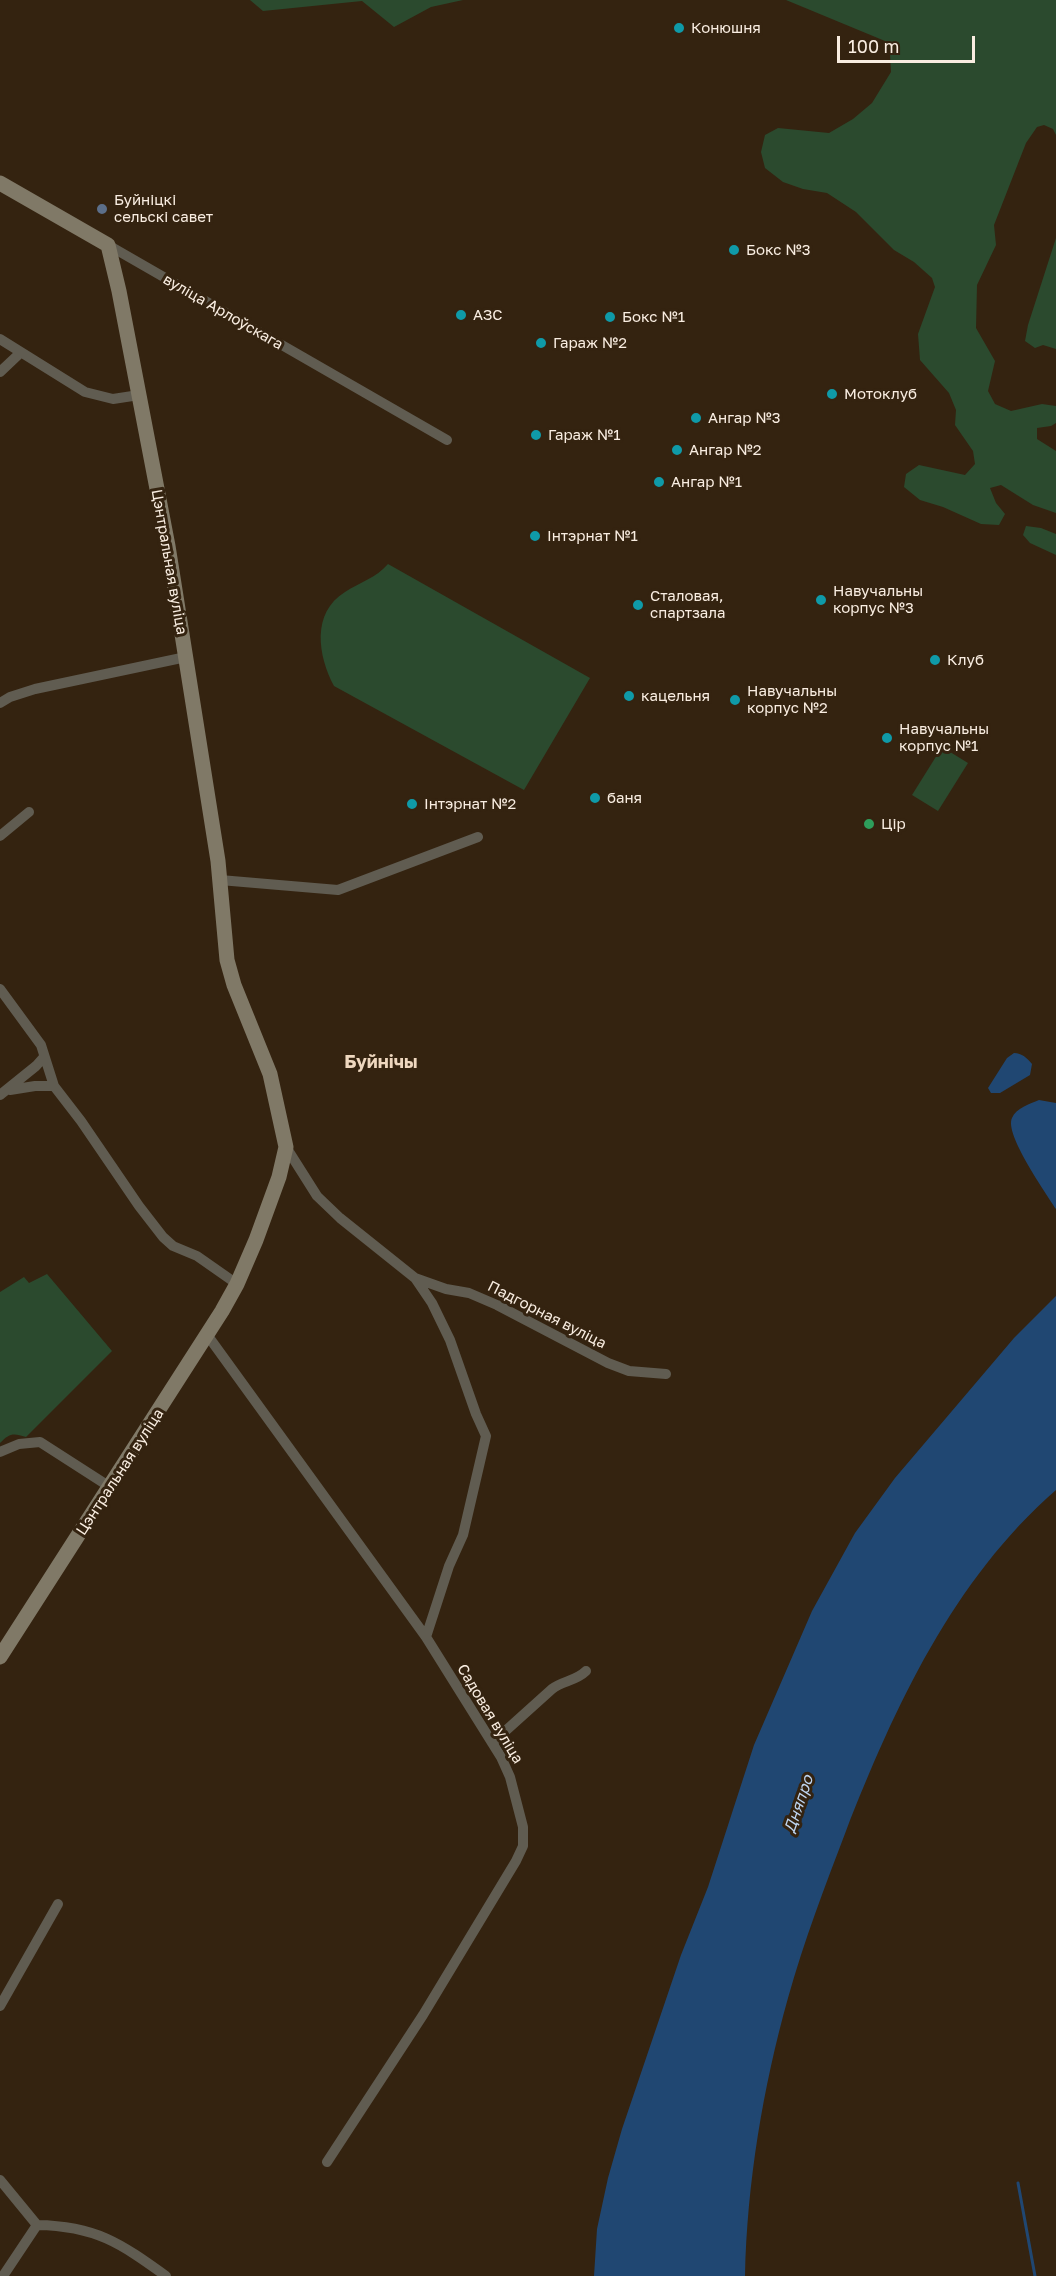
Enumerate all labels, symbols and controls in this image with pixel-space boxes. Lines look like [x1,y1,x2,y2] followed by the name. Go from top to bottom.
[691,19,761,37] place label: Конюшня
[672,21,686,35] marker: Конюшня
[840,24,978,62] scale bar
[848,35,899,57] text: 100 m
[114,191,213,226] place label: Буйніцкі сельскі савет
[95,202,109,216] marker: Буйніцкі сельскі савет
[746,241,810,259] place label: Бокс №3
[727,243,741,257] marker: Бокс №3
[160,270,286,354] street label: вуліца Арлоўскага
[473,306,502,324] place label: АЗС
[454,308,468,322] marker: АЗС
[622,308,685,326] place label: Бокс №1
[603,310,617,324] marker: Бокс №1
[553,334,627,352] place label: Гараж №2
[534,336,548,350] marker: Гараж №2
[844,385,917,403] place label: Мотоклуб
[825,387,839,401] marker: Мотоклуб
[708,409,780,427] place label: Ангар №3
[689,411,703,425] marker: Ангар №3
[548,426,621,444] place label: Гараж №1
[529,428,543,442] marker: Гараж №1
[689,441,761,459] place label: Ангар №2
[670,443,684,457] marker: Ангар №2
[671,473,742,491] place label: Ангар №1
[652,475,666,489] marker: Ангар №1
[147,488,191,636] street label: Цэнтральная вуліца
[547,527,638,545] place label: Інтэрнат №1
[528,529,542,543] marker: Інтэрнат №1
[833,582,923,617] place label: Навучальны корпус №3
[650,587,726,622] place label: Сталовая, спартзала
[814,593,828,607] marker: Навучальны корпус №3
[631,598,645,612] marker: Сталовая, спартзала
[947,651,984,669] place label: Клуб
[928,653,942,667] marker: Клуб
[747,682,837,717] place label: Навучальны корпус №2
[641,687,710,705] place label: кацельня
[622,689,636,703] marker: кацельня
[728,693,742,707] marker: Навучальны корпус №2
[899,720,989,755] place label: Навучальны корпус №1
[880,731,894,745] marker: Навучальны корпус №1
[607,789,642,807] place label: баня
[588,791,602,805] marker: баня
[424,795,516,813] place label: Інтэрнат №2
[405,797,419,811] marker: Інтэрнат №2
[881,815,906,833] place label: Цір
[862,817,876,831] marker: Цір
[344,1051,418,1073] district label: Буйнічы
[485,1277,609,1353] street label: Падгорная вуліца
[72,1405,168,1539] street label: Цэнтральная вуліца
[453,1661,527,1767] street label: Садовая вуліца
[780,1773,818,1835] water label: Дняпро

